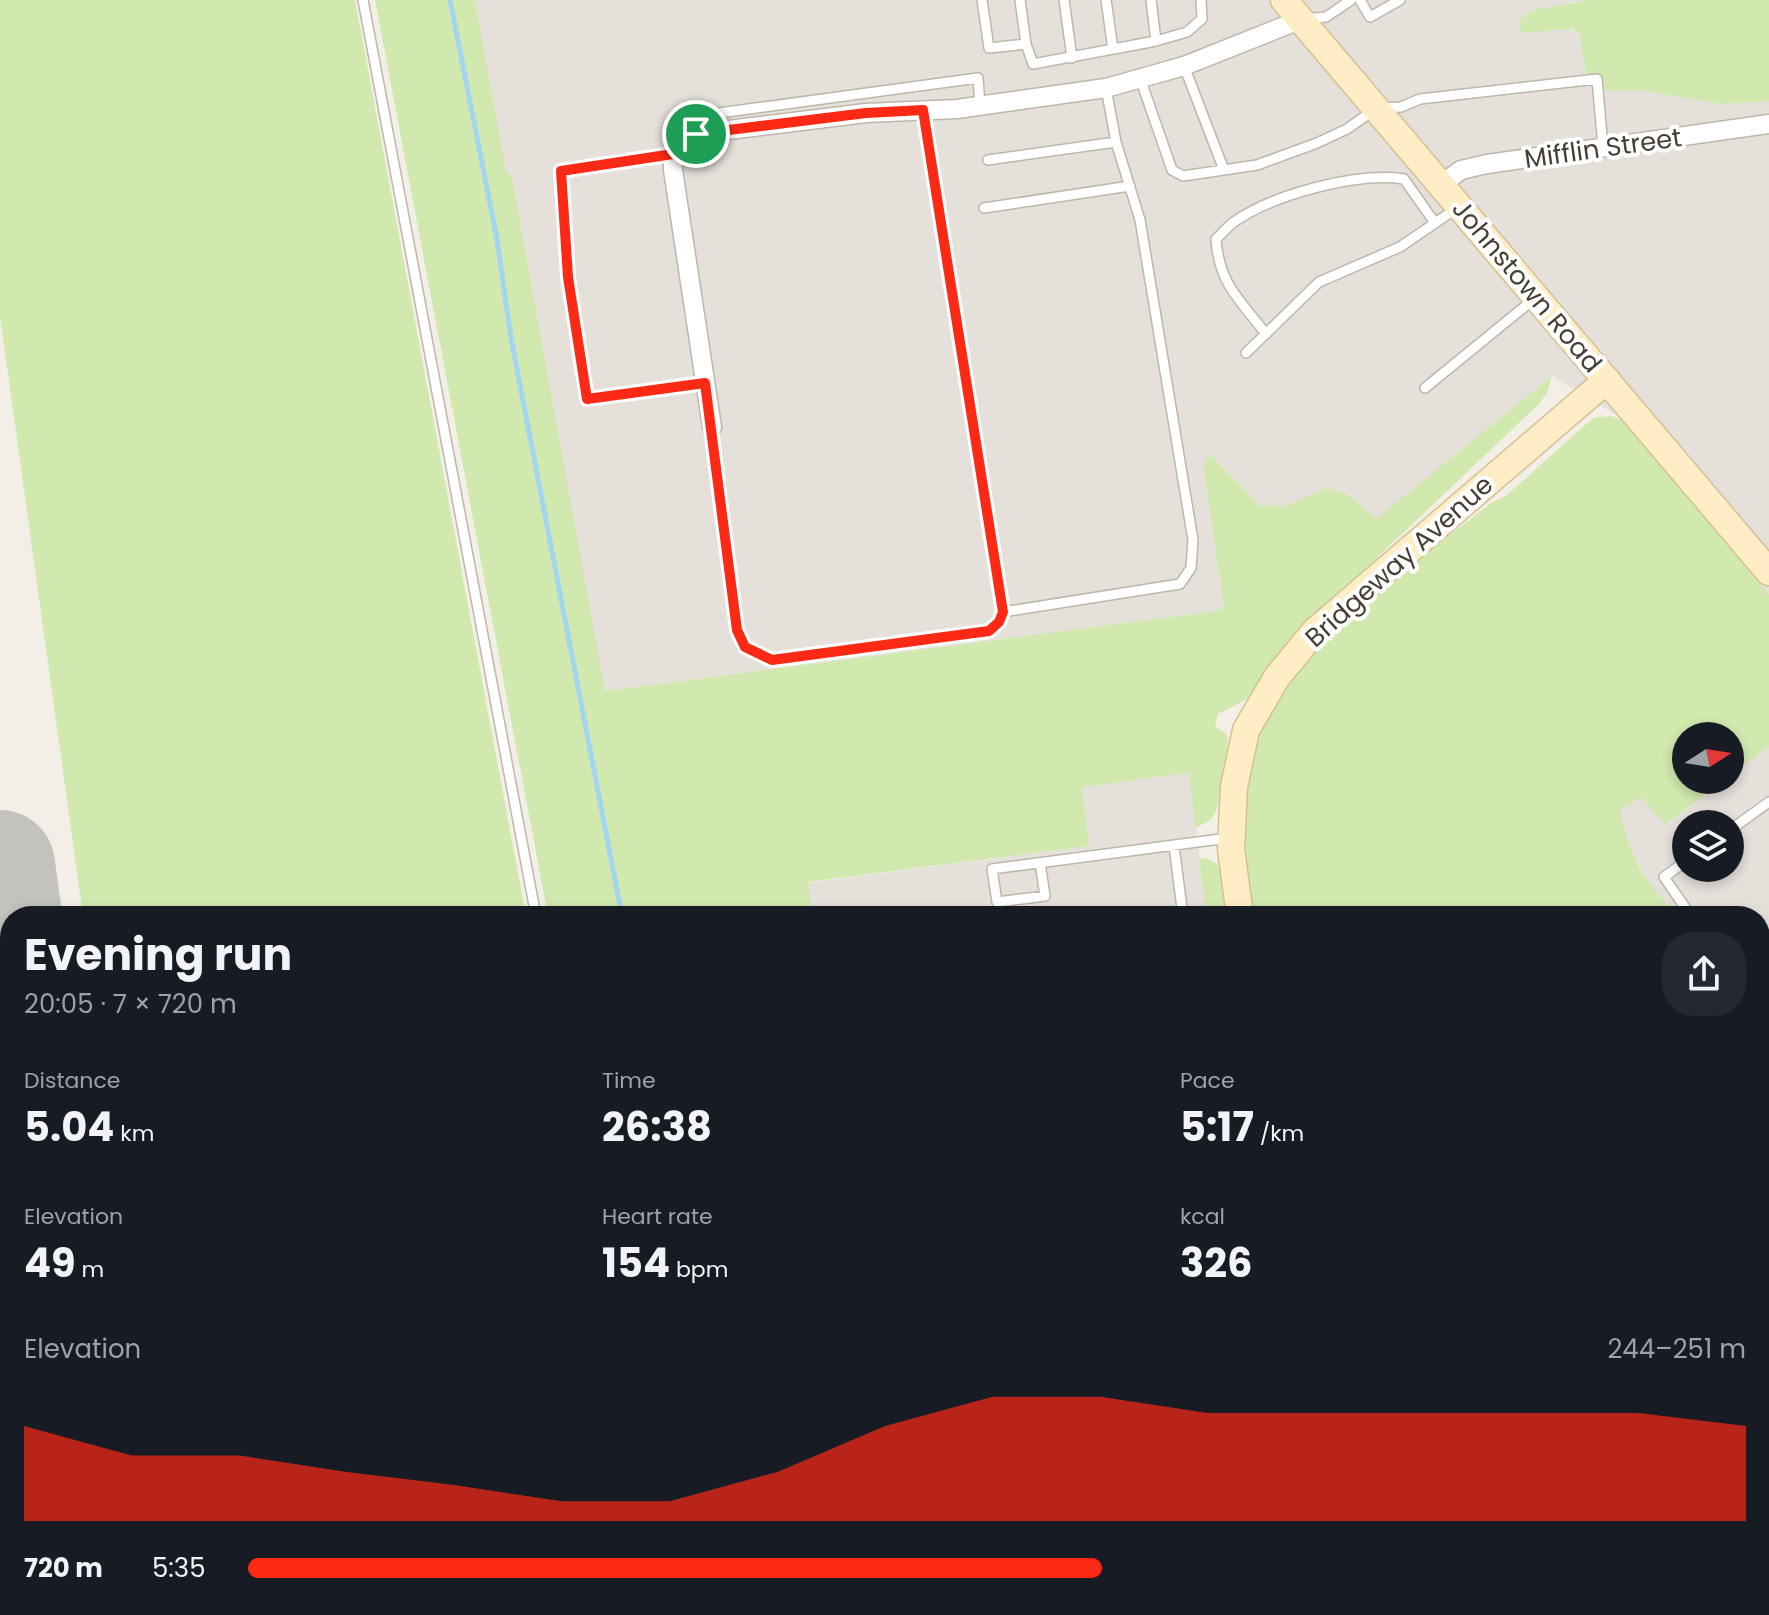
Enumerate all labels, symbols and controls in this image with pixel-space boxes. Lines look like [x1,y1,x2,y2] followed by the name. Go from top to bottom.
[662,100,730,168] pin
[674,112,718,156] icon: arrive
[1522,119,1684,177] street label: Mifflin Street
[1444,192,1610,380] street label: Johnstown Road
[1297,467,1501,655] street label: Bridgeway Avenue
[1672,722,1744,794] north arrow
[1672,722,1744,882] map controls
[1672,810,1744,882] button: layers
[24,924,292,985] text: Evening run
[1662,932,1746,1016] button: share
[24,986,237,1022] text: 20:05 · 7 × 720 m
[24,1065,120,1096] text: Distance
[602,1065,656,1096] text: Time
[1180,1065,1235,1096] text: Pace
[24,1099,114,1155] text: 5.04
[602,1099,712,1155] text: 26:38
[1180,1099,1254,1155] text: 5:17
[114,1118,154,1149] text: km
[1254,1118,1304,1149] text: /km
[24,1201,123,1232] text: Elevation
[602,1201,713,1232] text: Heart rate
[1180,1201,1225,1232] text: kcal
[24,1235,76,1291] text: 49
[602,1235,670,1291] text: 154
[1180,1235,1253,1291] text: 326
[76,1254,104,1285] text: m
[670,1254,728,1285] text: bpm
[24,1331,141,1367] text: Elevation
[1607,1331,1746,1367] text: 244–251 m
[24,1550,103,1586] text: 720 m
[152,1550,206,1586] text: 5:35

